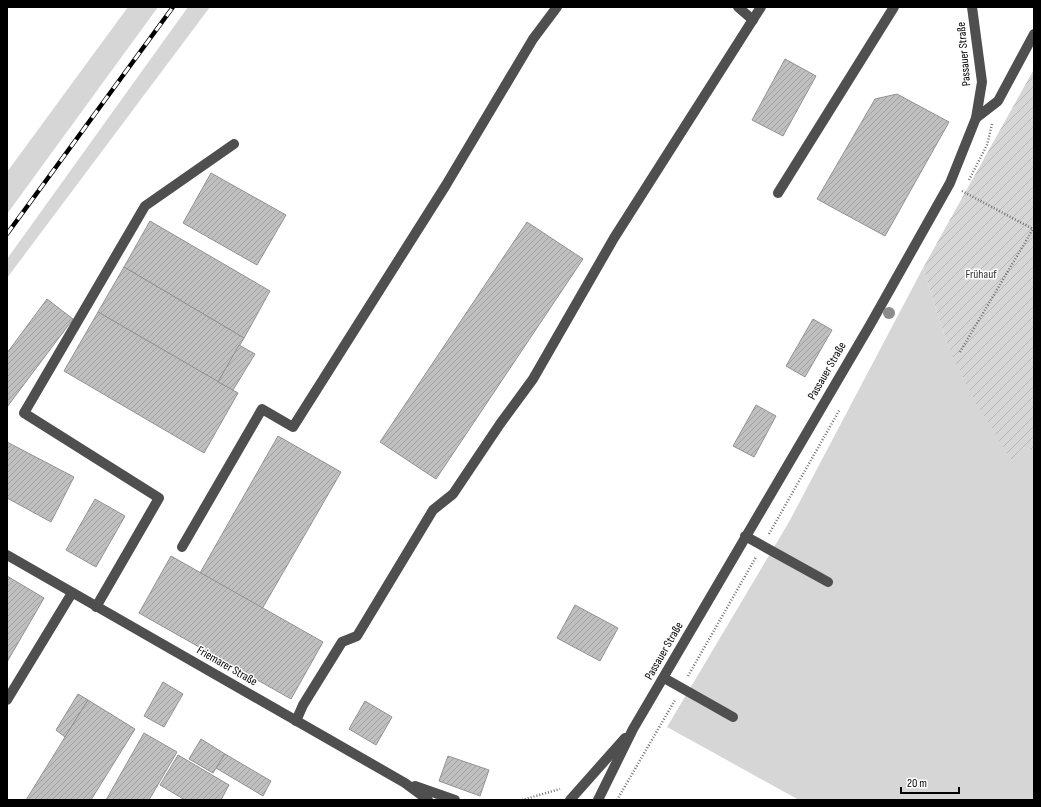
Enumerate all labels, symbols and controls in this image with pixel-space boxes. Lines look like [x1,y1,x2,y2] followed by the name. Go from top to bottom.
[954,21,974,87] street label: Passauer Straße
[965,267,997,282] park label: Frühauf
[804,339,850,403] street label: Passauer Straße
[641,619,687,683] street label: Passauer Straße
[194,643,260,689] street label: Friemarer Straße
[901,769,959,795] scale bar
[907,776,927,791] text: 20 m

